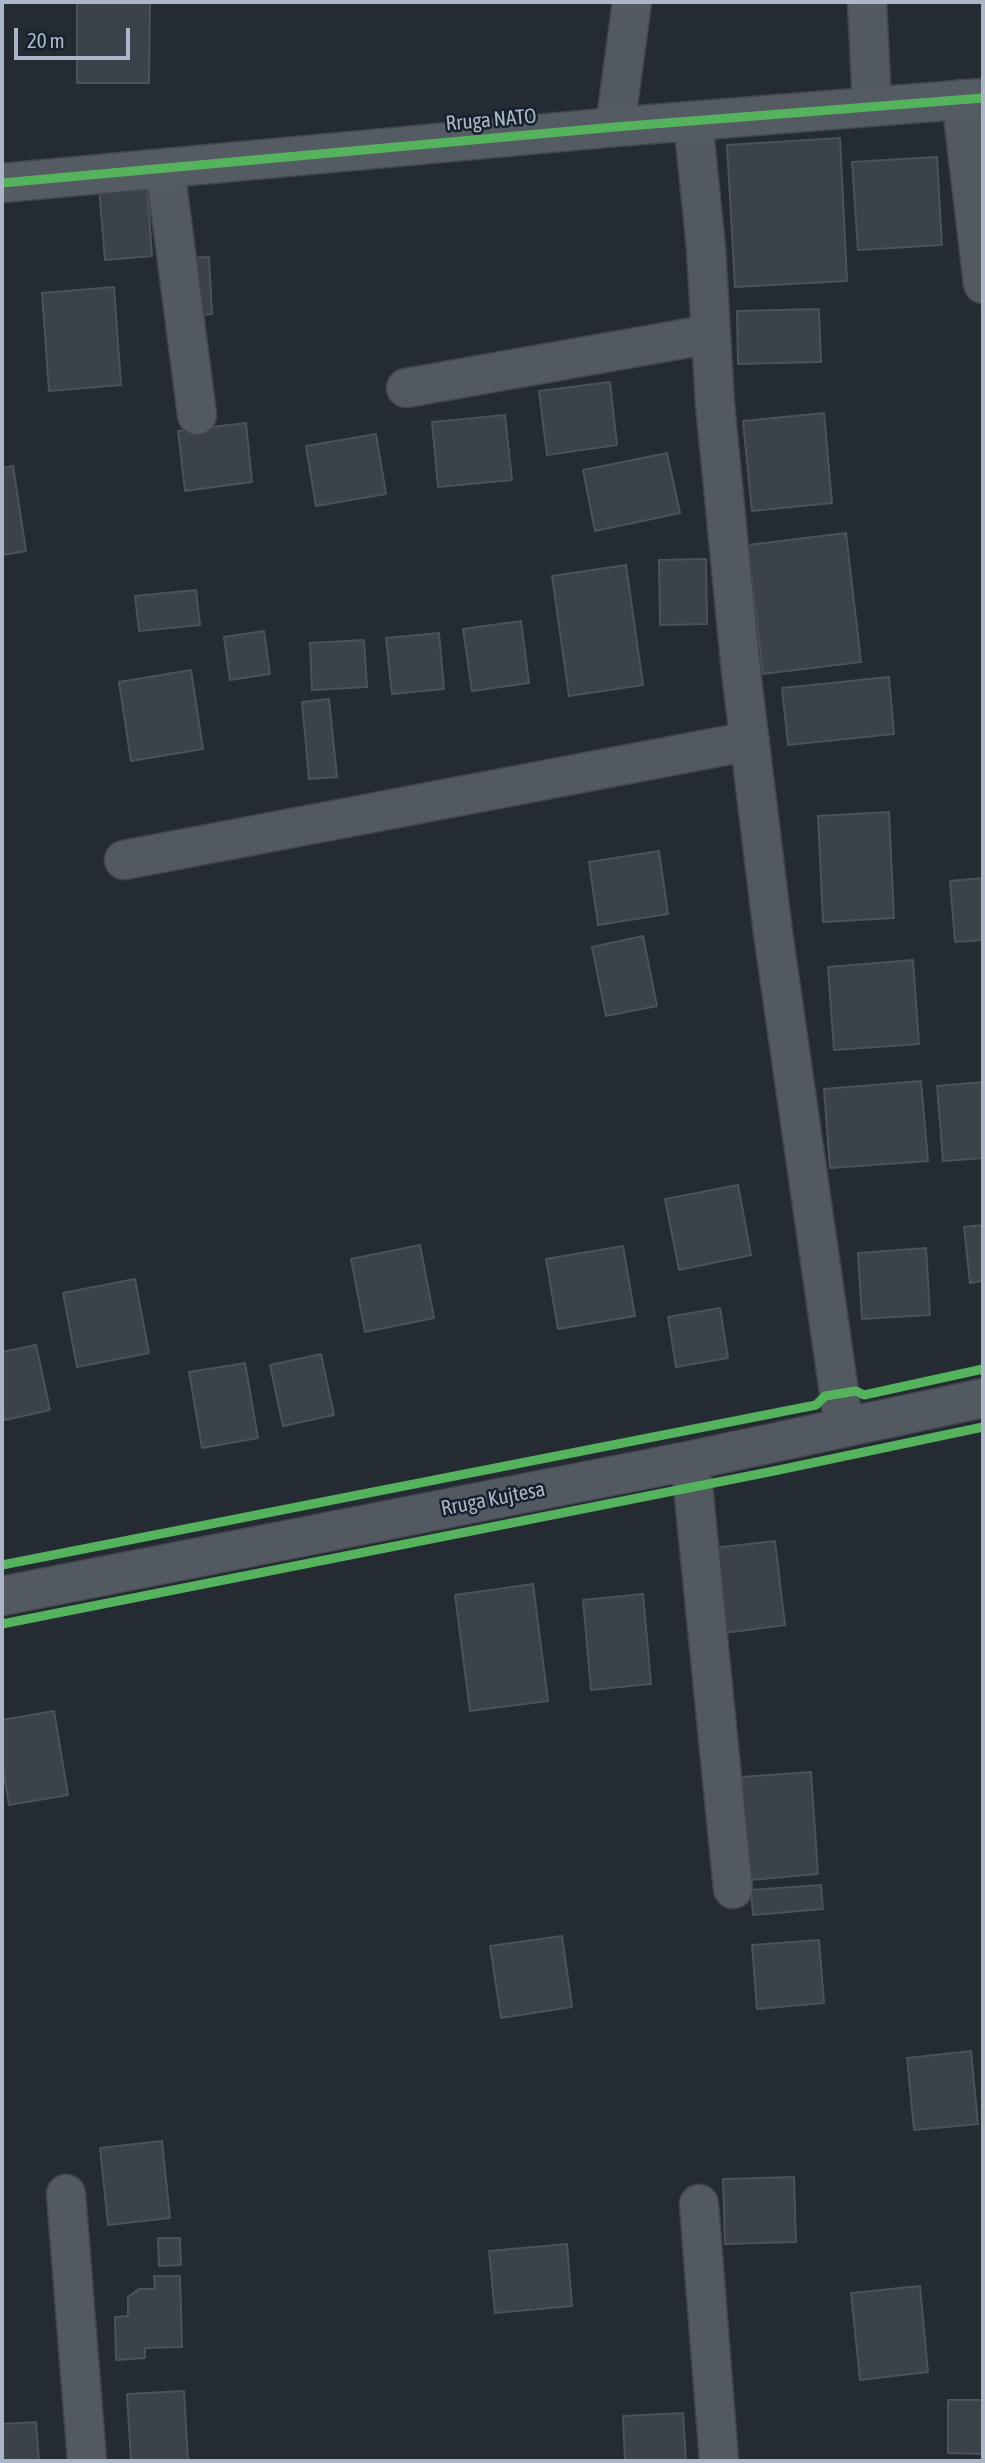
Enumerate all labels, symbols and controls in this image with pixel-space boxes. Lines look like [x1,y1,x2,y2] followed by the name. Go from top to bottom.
[18,14,133,58] scale bar
[27,28,65,52] text: 20 m
[445,103,537,137] street label: Rruga NATO
[439,1477,547,1521] street label: Rruga Kujtesa

